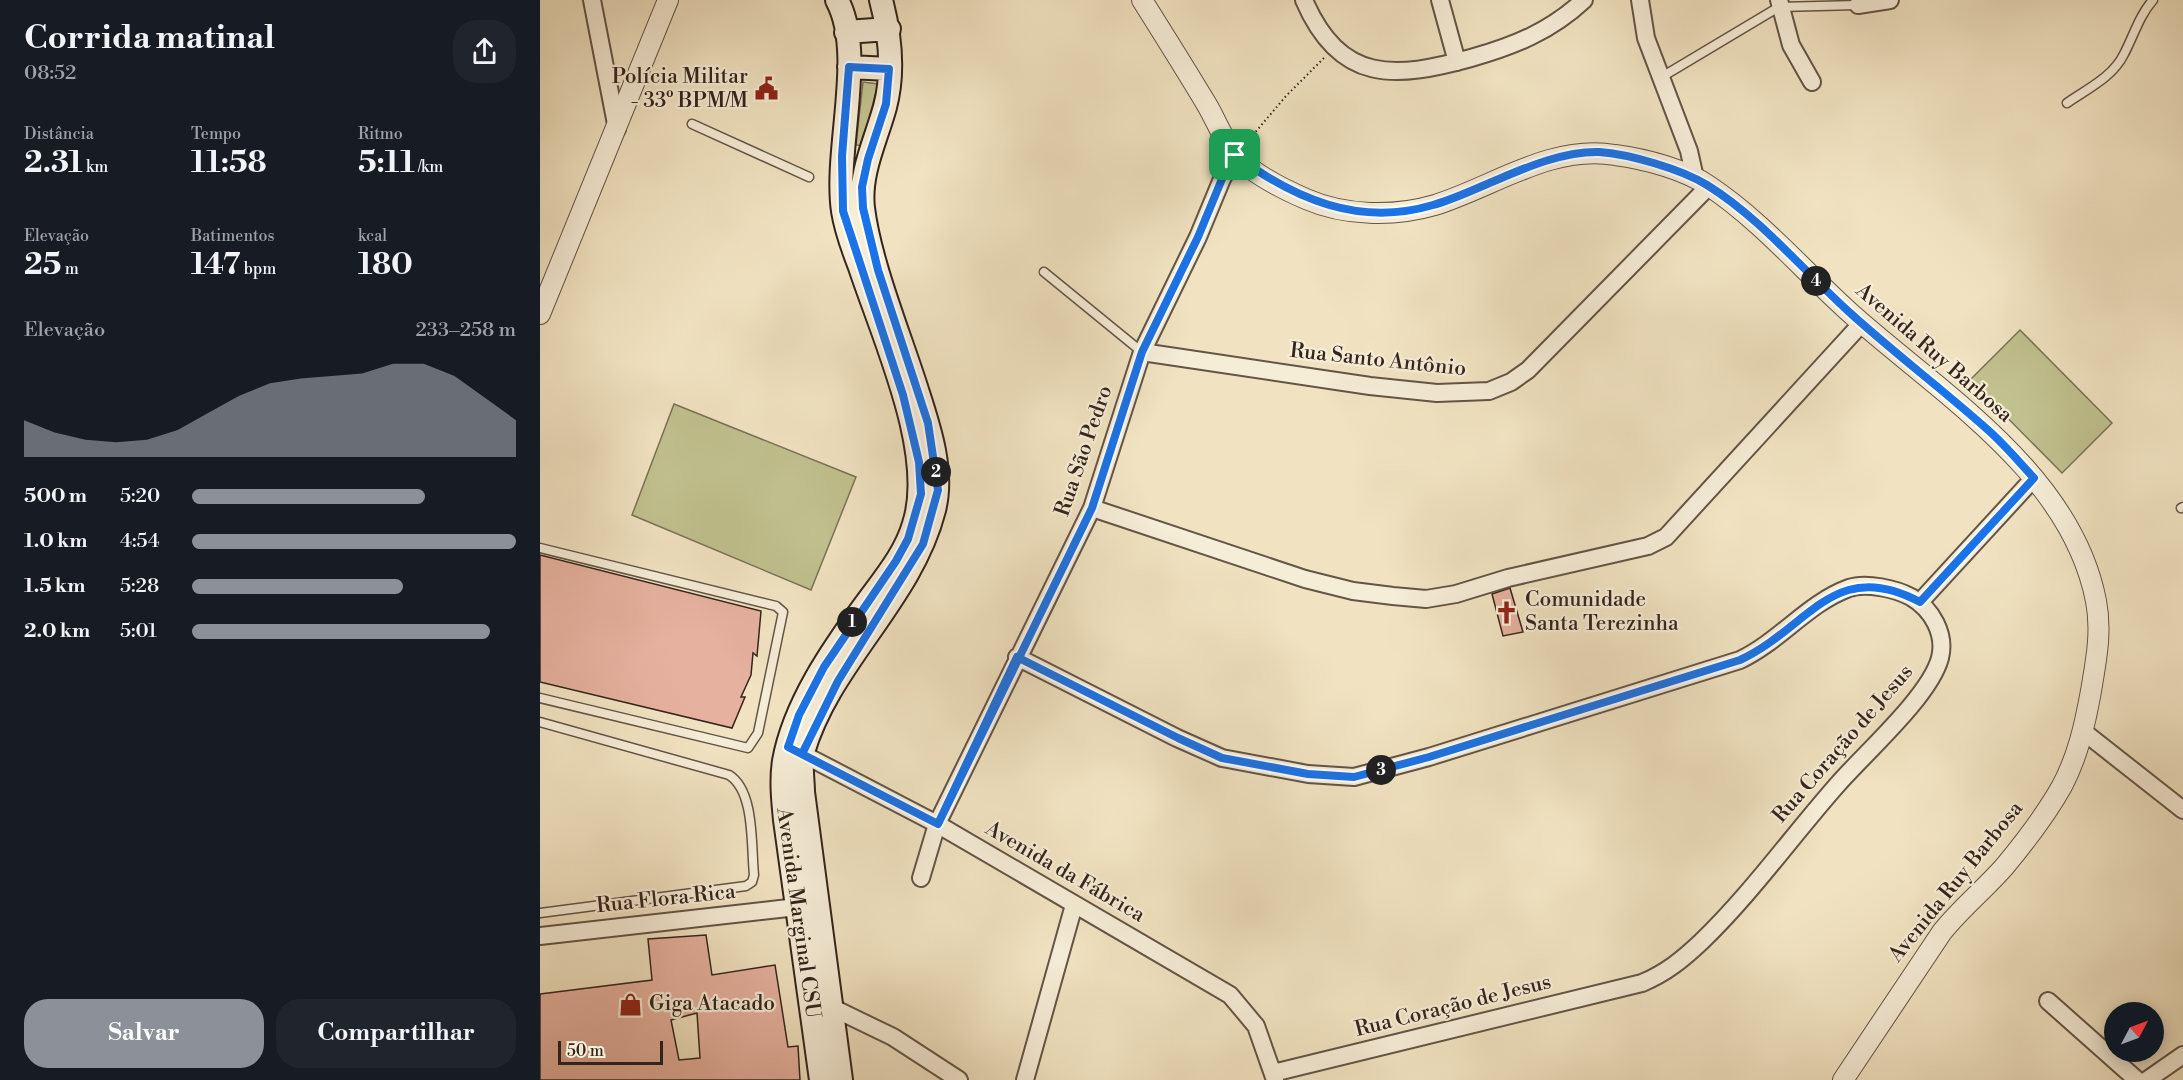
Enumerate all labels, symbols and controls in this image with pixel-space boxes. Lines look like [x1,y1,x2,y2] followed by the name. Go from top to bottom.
[24,18,275,59] text: Corrida matinal
[453,20,516,83] button: share
[24,61,76,86] text: 08:52
[612,64,748,114] place label: Polícia Militar - 33º BPM/M
[753,76,779,102] public building icon: Polícia Militar - 33º BPM/M
[24,124,94,144] text: Distância
[191,124,241,144] text: Tempo
[358,124,403,144] text: Ritmo
[1209,129,1260,180] pin
[1218,138,1251,171] icon: arrive
[24,144,83,182] text: 2.31
[191,144,267,182] text: 11:58
[358,144,415,182] text: 5:11
[83,157,108,177] text: km
[415,157,443,177] text: /km
[24,226,89,246] text: Elevação
[191,226,274,246] text: Batimentos
[358,226,387,246] text: kcal
[24,246,61,284] text: 25
[191,246,241,284] text: 147
[358,246,413,284] text: 180
[61,259,79,279] text: m
[241,259,276,279] text: bpm
[1801,266,1831,296] pin: 4
[1811,271,1821,291] text: 4
[1849,277,2018,428] street label: Avenida Ruy Barbosa
[24,318,105,343] text: Elevação
[415,318,516,343] text: 233–258 m
[1289,338,1467,382] street label: Rua Santo Antônio
[1050,382,1118,520] street label: Rua São Pedro
[921,457,951,487] pin: 2
[931,462,941,482] text: 2
[24,484,87,509] text: 500 m
[120,484,160,509] text: 5:20
[24,529,88,554] text: 1.0 km
[120,529,160,554] text: 4:54
[24,574,85,599] text: 1.5 km
[120,574,159,599] text: 5:28
[1525,587,1679,637] place label: Comunidade Santa Terezinha
[1494,599,1520,625] church icon: Comunidade Santa Terezinha
[837,607,867,637] pin: 1
[848,612,856,632] text: 1
[24,619,90,644] text: 2.0 km
[120,619,157,644] text: 5:01
[1767,659,1919,829] street label: Rua Coração de Jesus
[1366,755,1396,785] pin: 3
[1376,760,1386,780] text: 3
[1883,796,2029,968] street label: Avenida Ruy Barbosa
[770,805,826,1020] street label: Avenida Marginal CSU
[980,815,1150,928] street label: Avenida da Fábrica
[595,879,737,919] street label: Rua Flora Rica
[1352,969,1554,1043] street label: Rua Coração de Jesus
[618,991,644,1017] shop icon: Giga Atacado
[649,991,775,1017] place label: Giga Atacado
[24,999,264,1068] button: Salvar
[276,999,516,1068] button: Compartilhar
[2104,1002,2164,1062] north arrow
[2104,1002,2164,1062] map controls
[558,1038,663,1066] scale bar
[567,1041,604,1061] text: 50 m

